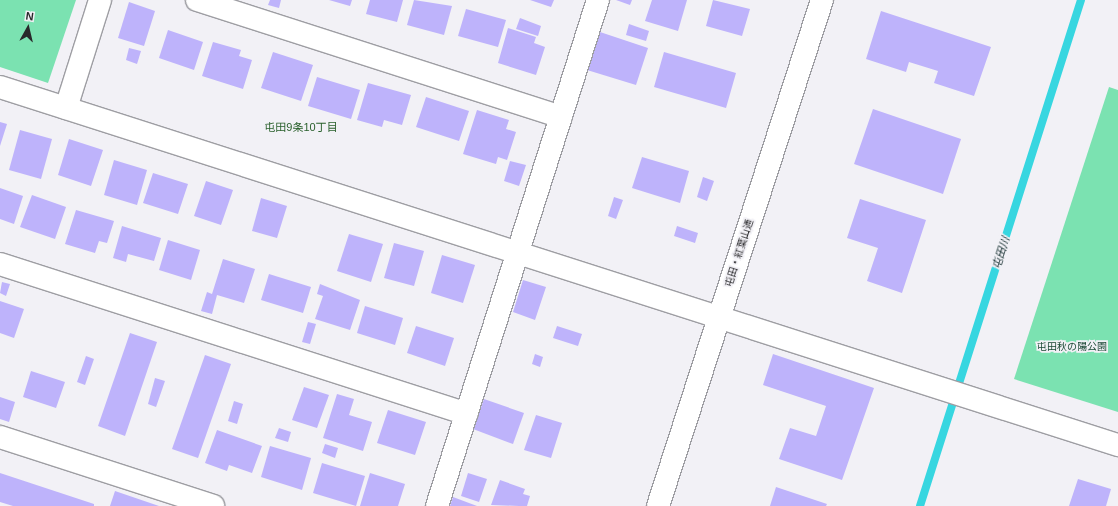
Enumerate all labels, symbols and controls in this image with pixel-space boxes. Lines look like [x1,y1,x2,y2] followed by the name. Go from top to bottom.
[8,8,48,48] north arrow
[25,10,34,23] text: N
[264,120,338,134] district label: 屯田9条10丁目
[722,218,756,288] street label: 屯田・紅葉山通
[990,235,1012,271] water label: 屯田川
[1037,341,1107,353] park label: 屯田秋の陽公園

